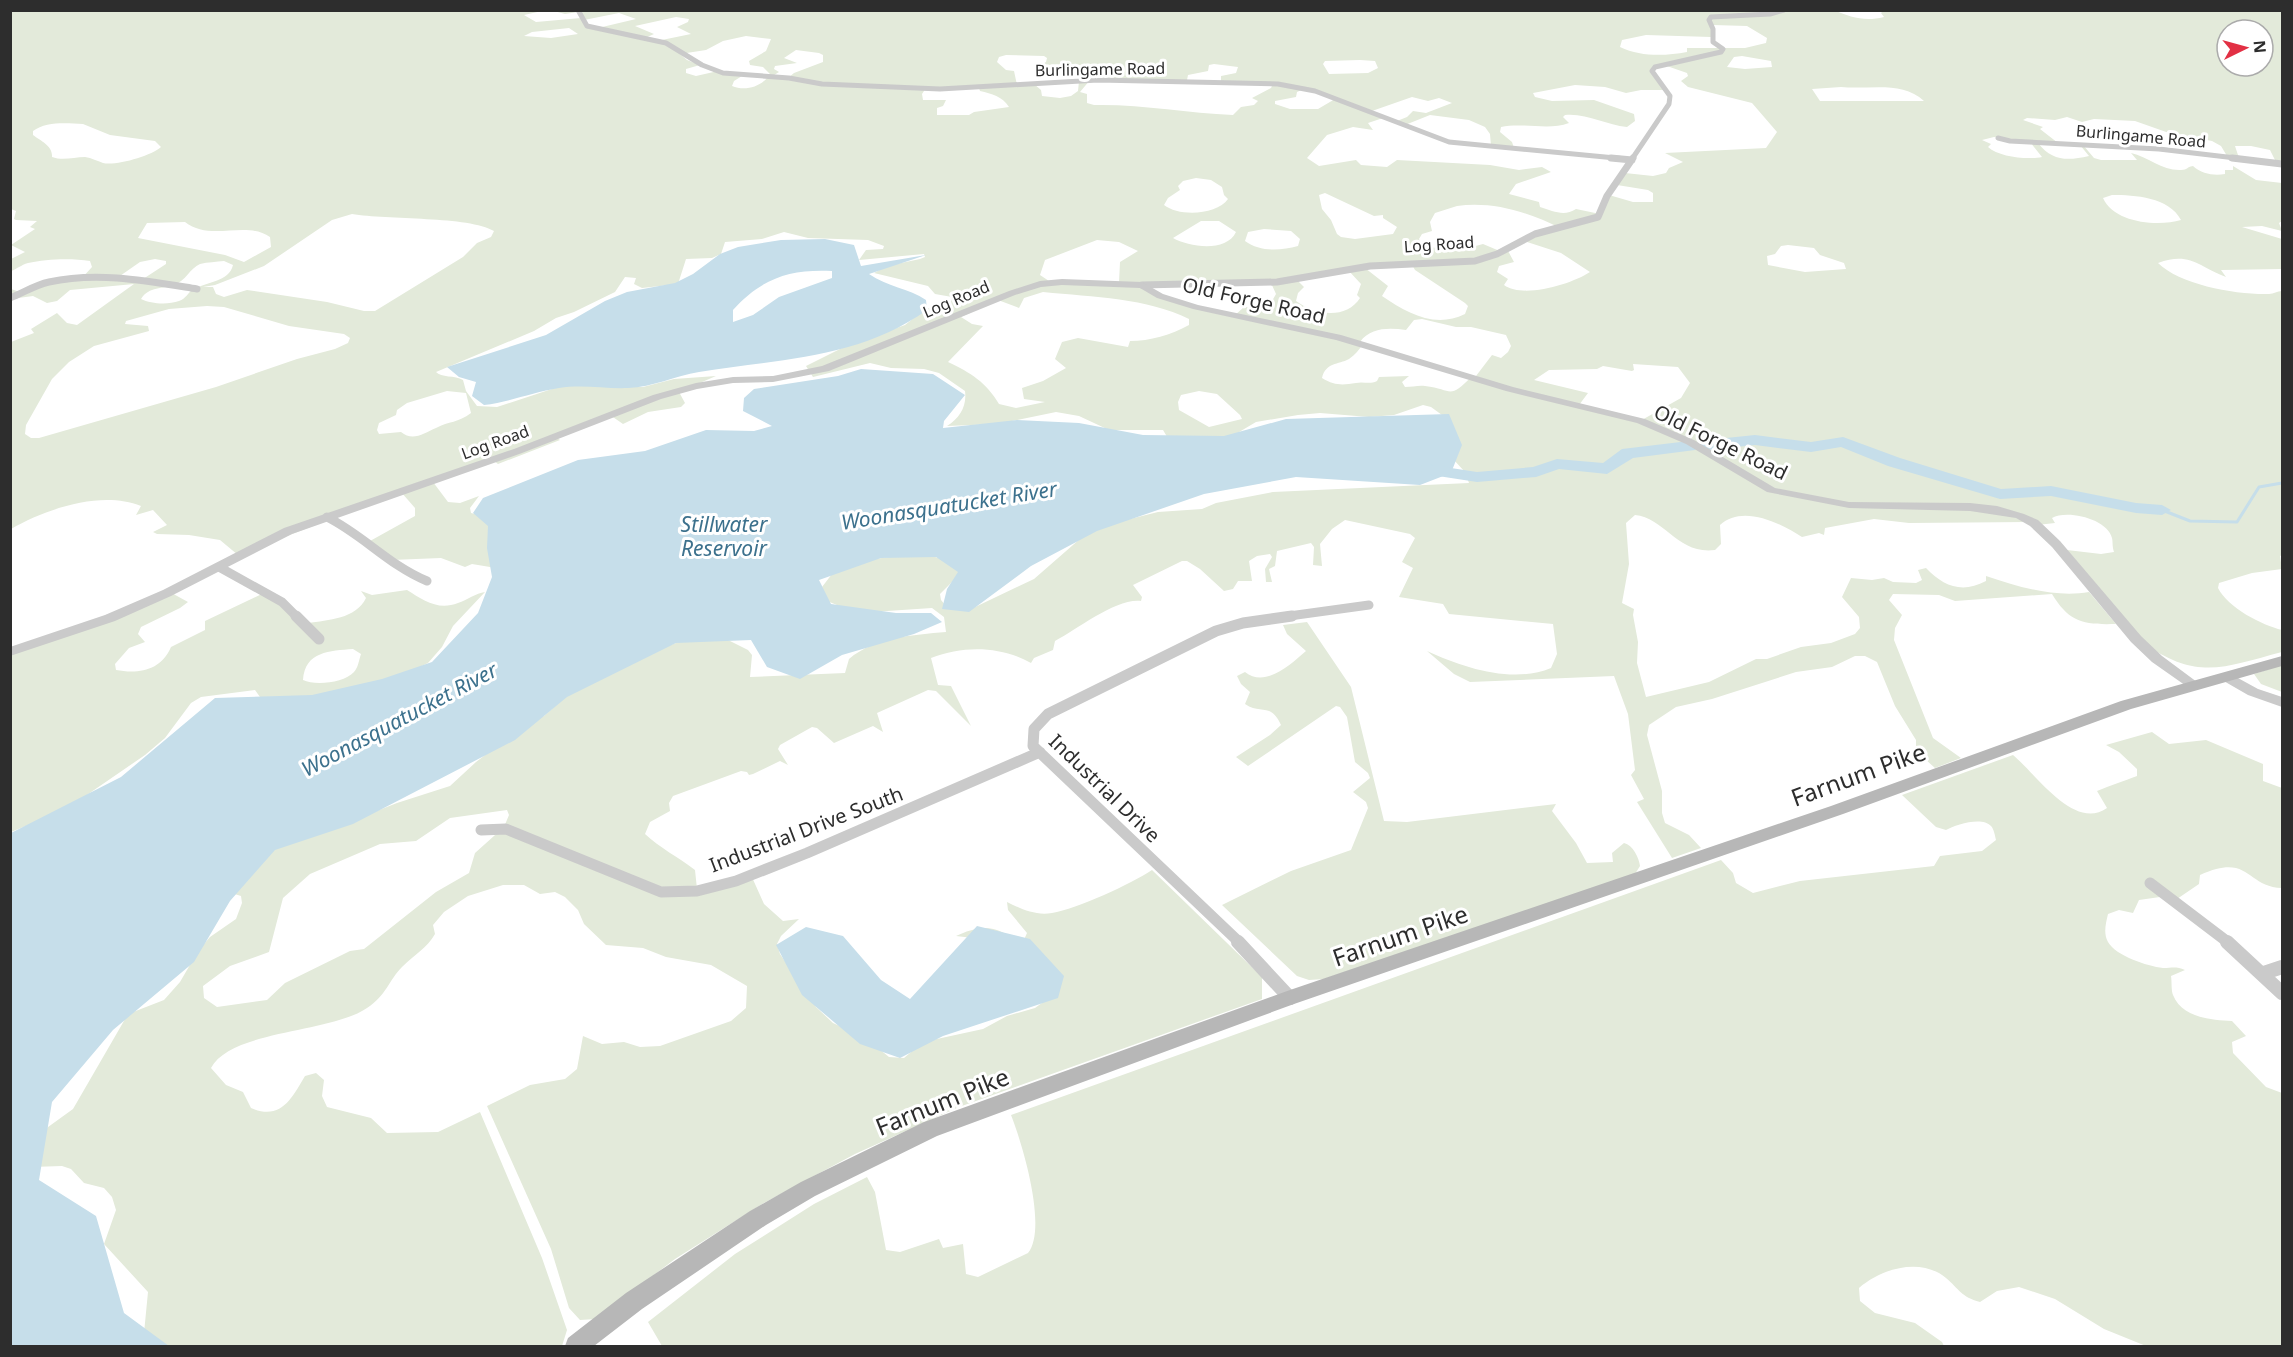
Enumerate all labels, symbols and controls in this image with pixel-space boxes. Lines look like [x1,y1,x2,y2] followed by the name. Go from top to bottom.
[2215,18,2275,78] north arrow
[2248,39,2271,54] text: N
[1035,57,1165,81] street label: Burlingame Road
[2075,119,2207,153] street label: Burlingame Road
[1403,231,1475,257] street label: Log Road
[1180,270,1328,330] street label: Old Forge Road
[919,275,993,323] street label: Log Road
[1650,398,1792,486] street label: Old Forge Road
[458,420,532,464] street label: Log Road
[839,474,1061,536] water label: Woonasquatucket River
[681,510,769,562] water label: Stillwater Reservoir
[296,655,503,783] water label: Woonasquatucket River
[1043,728,1167,848] street label: Industrial Drive
[1786,734,1930,814] street label: Farnum Pike
[705,780,907,878] street label: Industrial Drive South
[1328,896,1472,974] street label: Farnum Pike
[870,1059,1014,1143] street label: Farnum Pike

